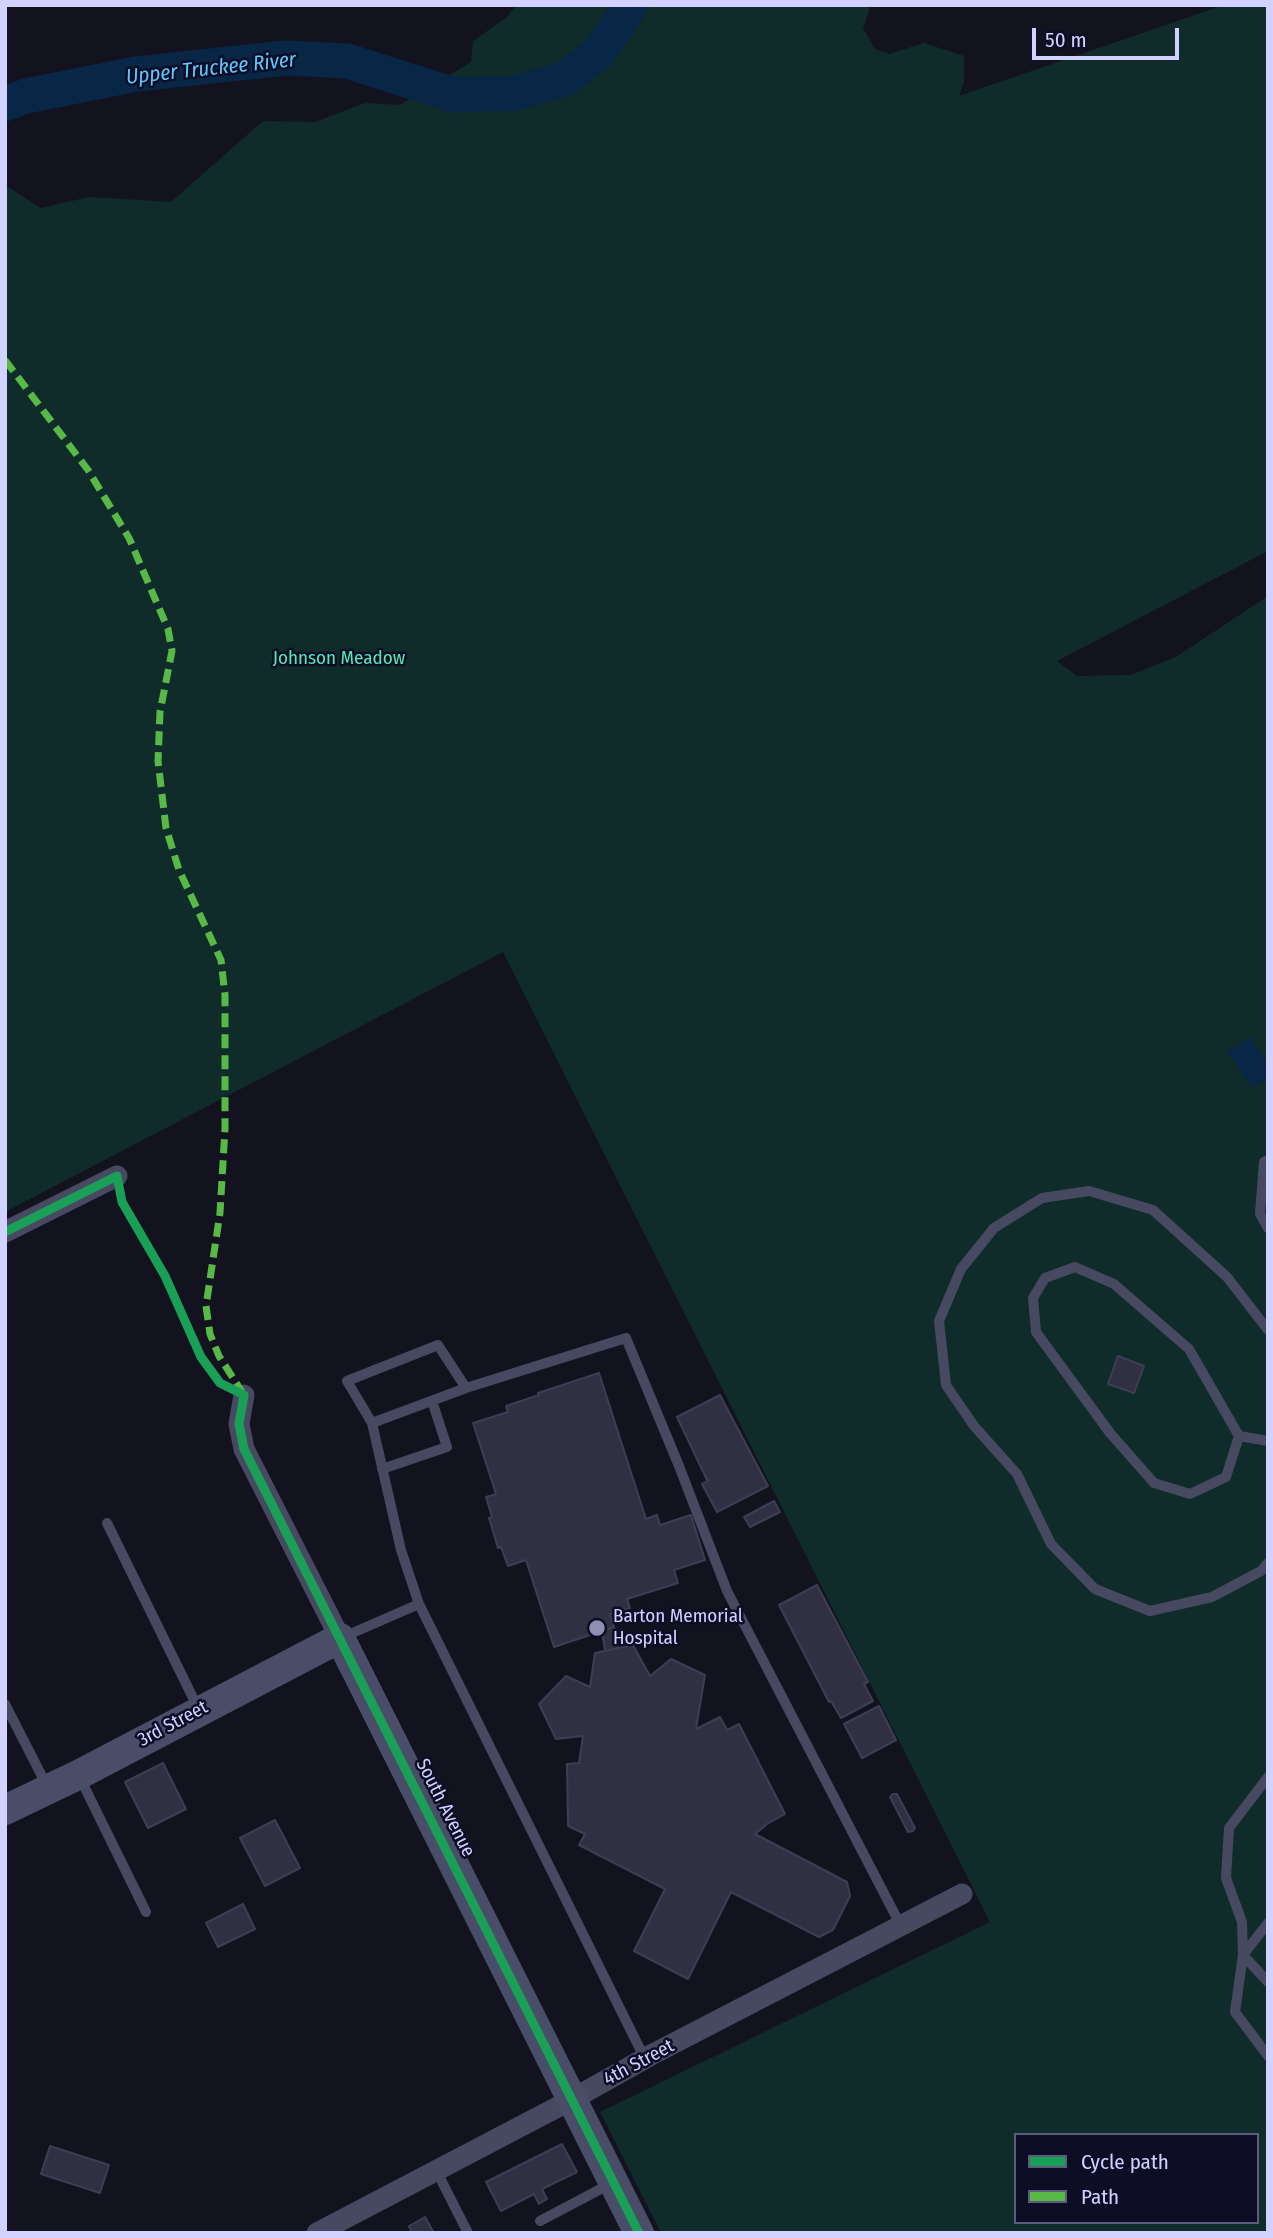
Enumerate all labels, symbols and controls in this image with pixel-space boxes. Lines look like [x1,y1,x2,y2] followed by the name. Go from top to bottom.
[1035,14,1182,58] scale bar
[1045,27,1087,53] text: 50 m
[125,48,297,90] water label: Upper Truckee River
[273,648,405,670] park label: Johnson Meadow
[613,1606,743,1650] place label: Barton Memorial Hospital
[587,1618,607,1638] marker: Barton Memorial Hospital
[134,1696,212,1752] street label: 3rd Street
[411,1755,479,1861] street label: South Avenue
[600,2035,678,2091] street label: 4th Street
[1014,2133,1259,2224] legend
[1081,2149,1169,2175] text: Cycle path
[1081,2184,1119,2210] text: Path

